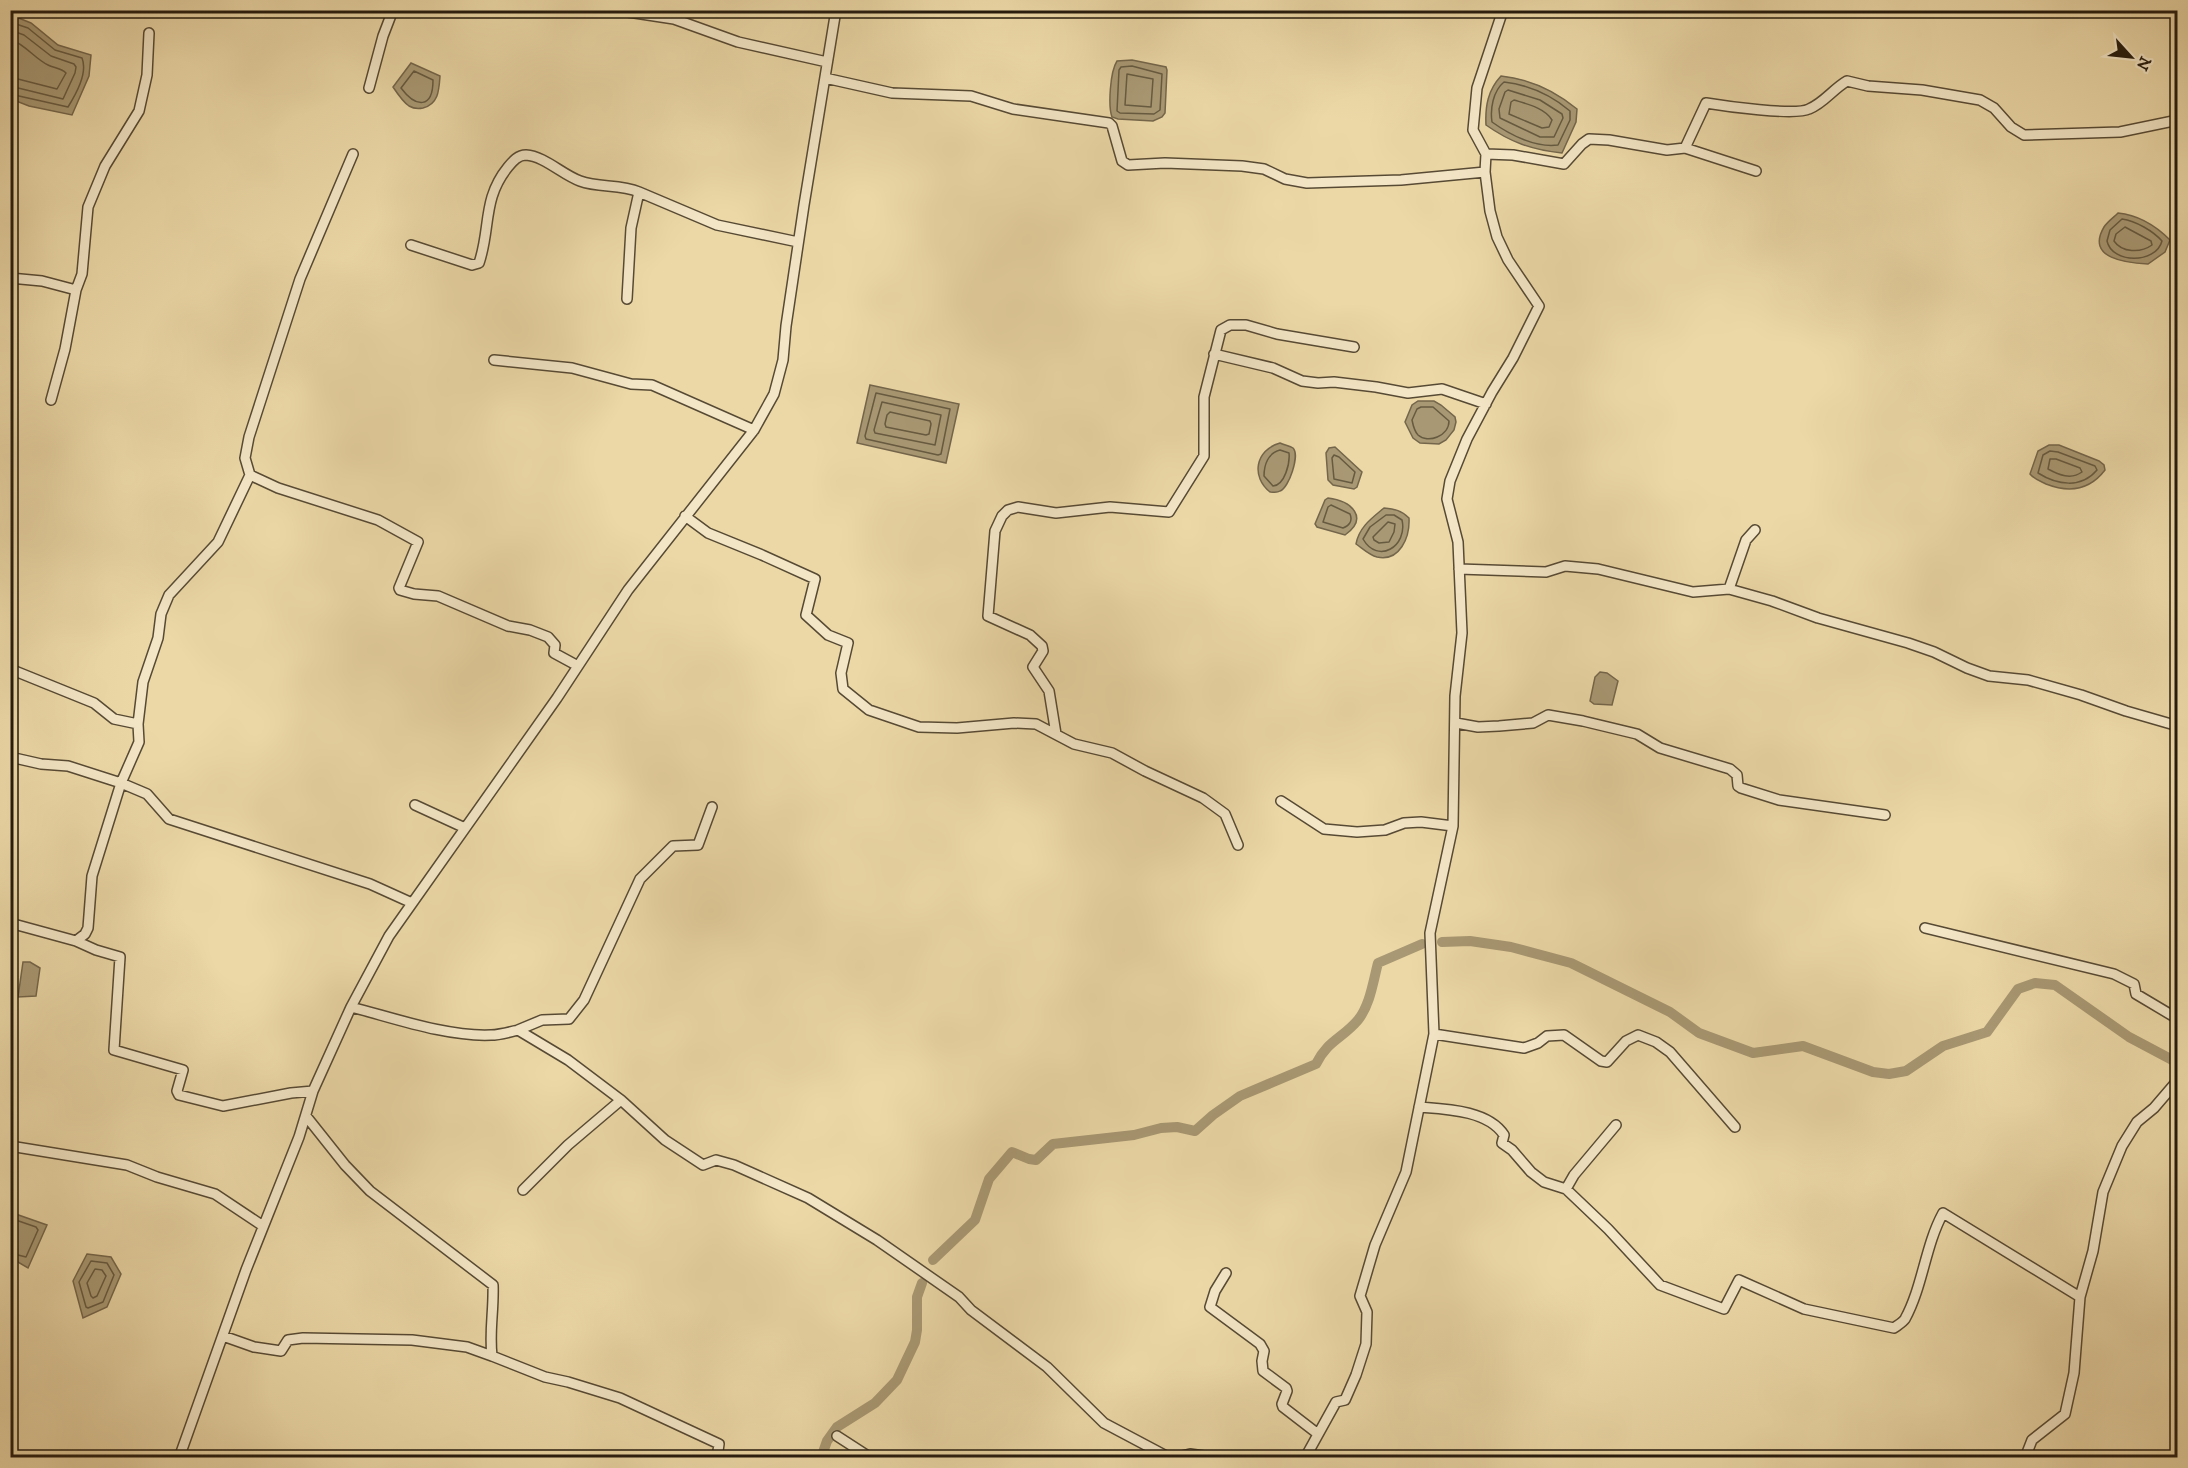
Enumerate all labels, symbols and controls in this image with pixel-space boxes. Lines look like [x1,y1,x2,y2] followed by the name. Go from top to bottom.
[2101,27,2161,87] north arrow
[2132,53,2155,74] text: N

